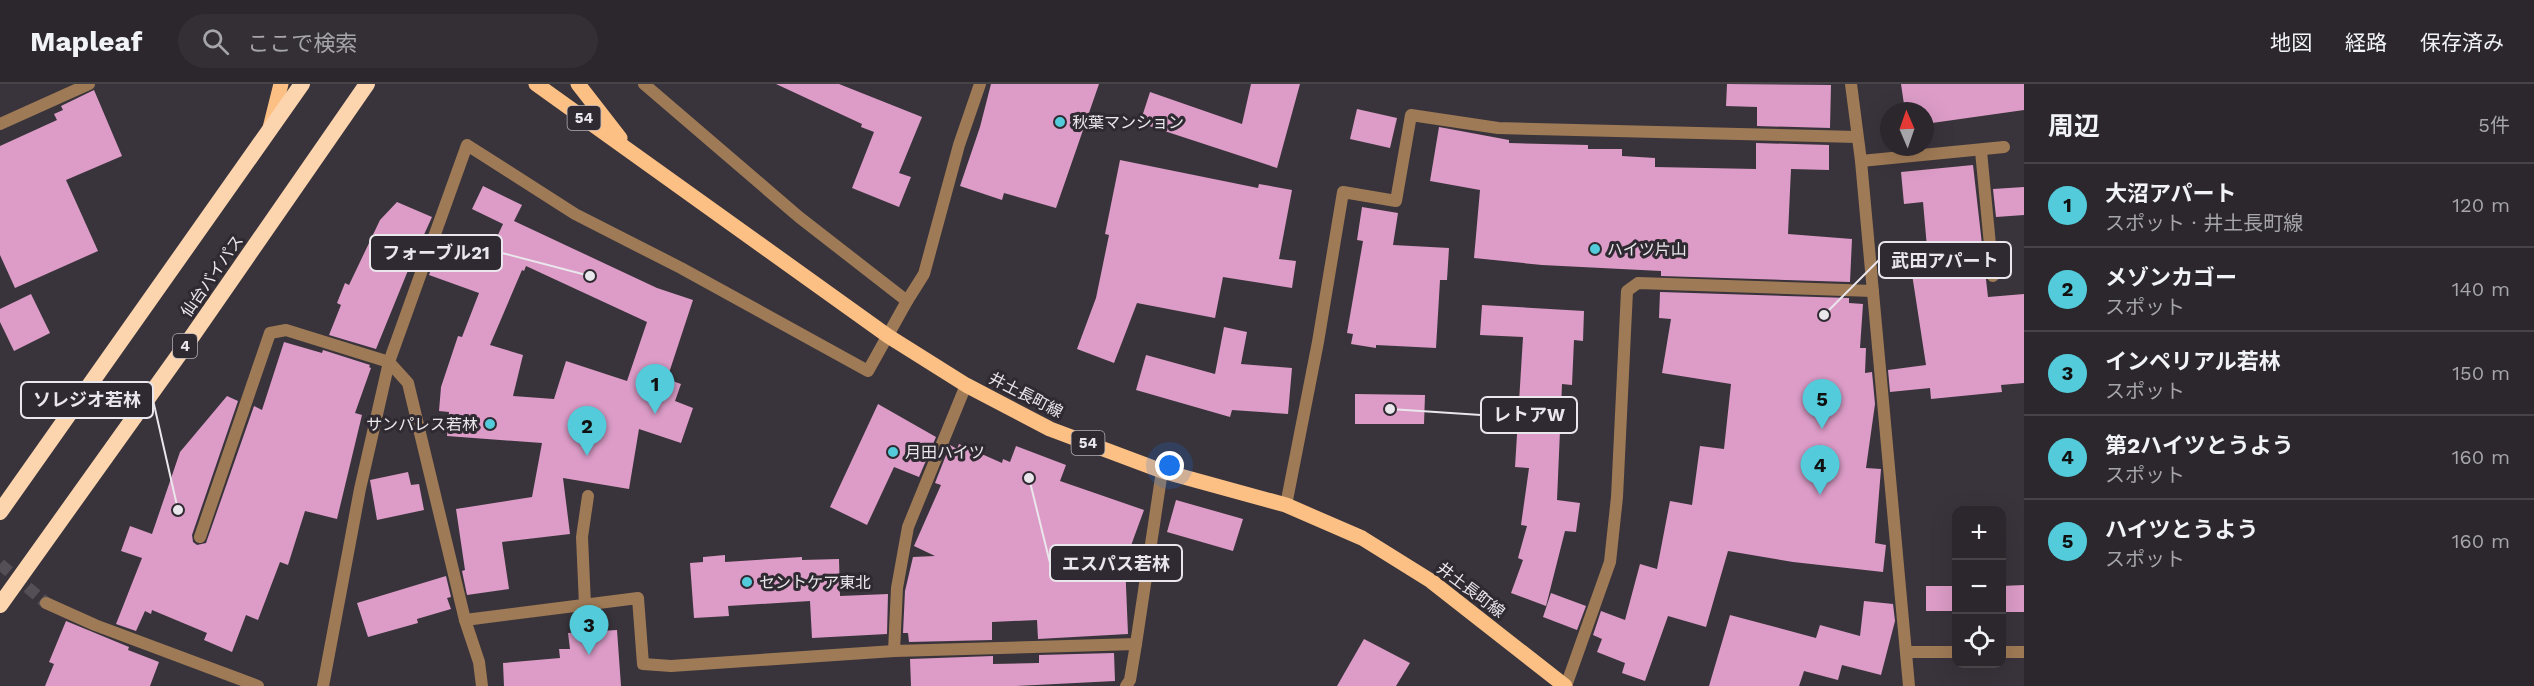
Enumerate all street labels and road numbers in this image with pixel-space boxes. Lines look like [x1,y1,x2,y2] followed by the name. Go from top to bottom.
[568,106,600,130] road number: 54
[177,231,247,321] street label: 仙台バイパス
[173,334,197,358] road number: 4
[986,368,1066,422] street label: 井土長町線
[1072,431,1104,455] road number: 54
[1433,558,1509,622] street label: 井土長町線

